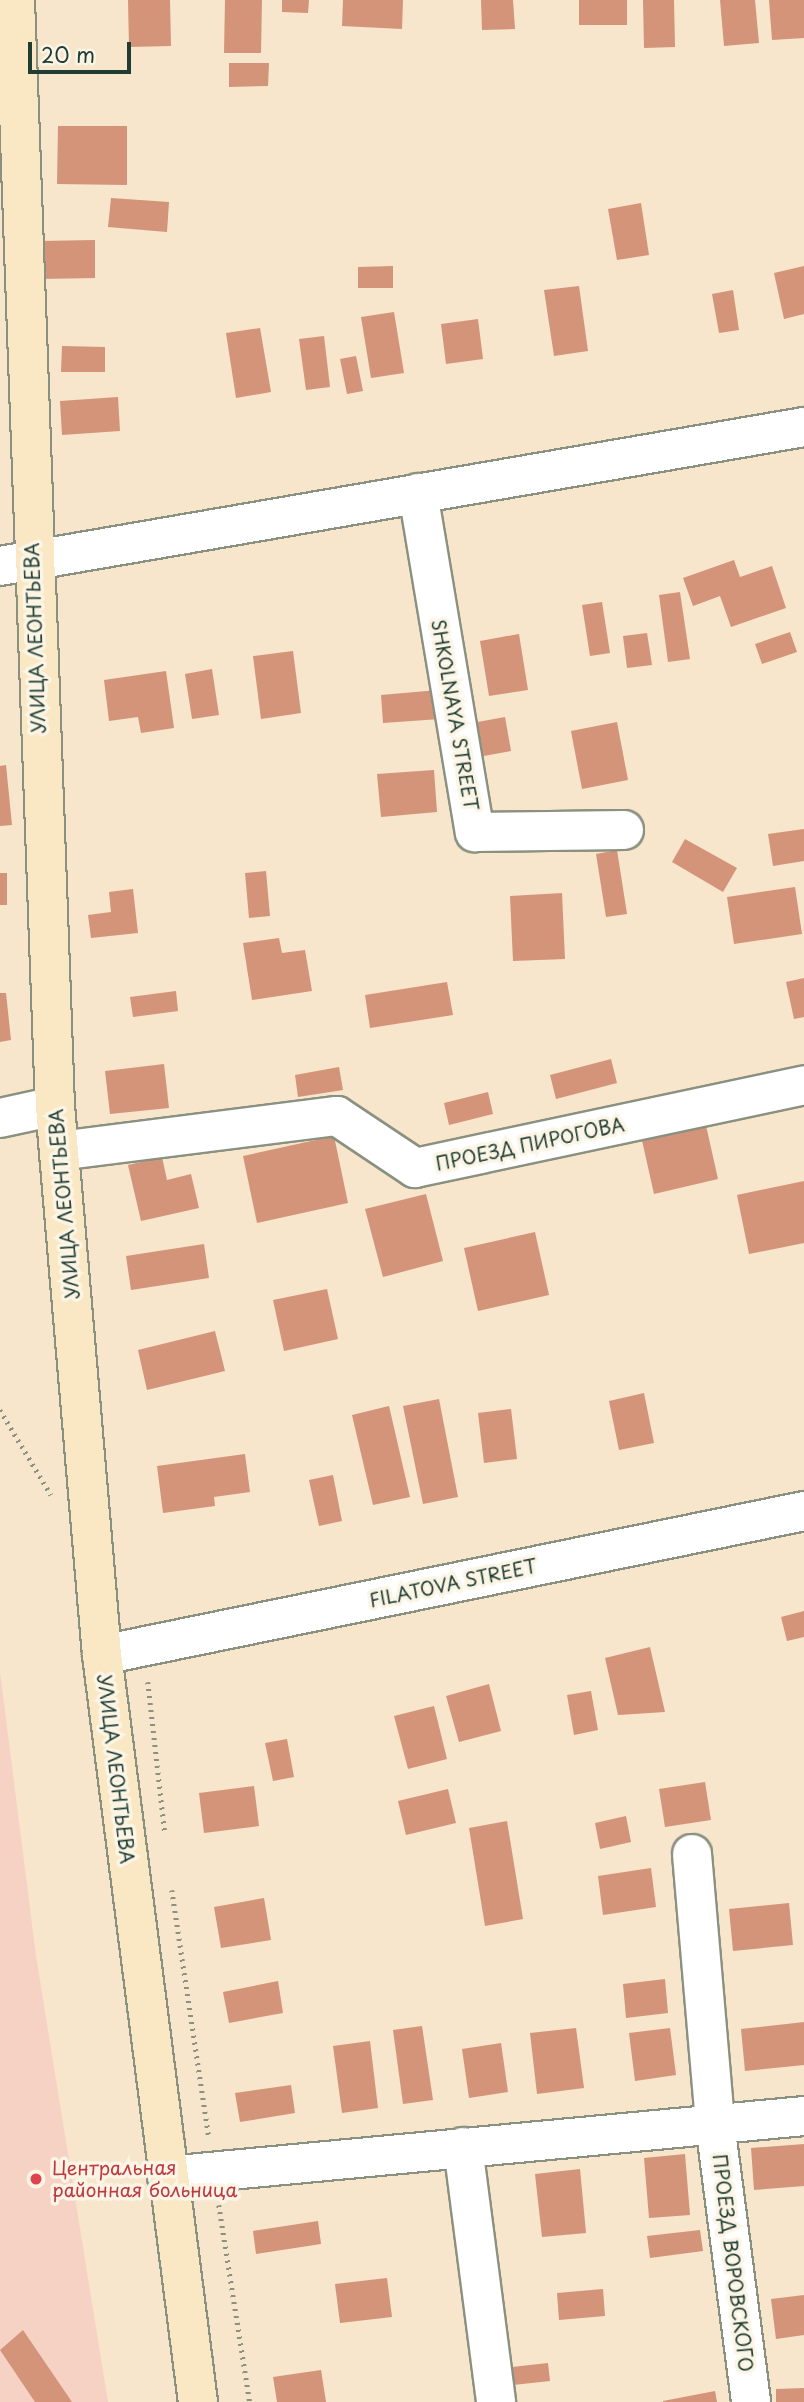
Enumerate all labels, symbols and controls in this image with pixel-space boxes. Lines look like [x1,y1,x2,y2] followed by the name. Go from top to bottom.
[32,28,135,72] scale bar
[41,38,95,70] text: 20 m
[20,542,50,734] street label: УЛИЦА ЛЕОНТЬЕВА
[427,616,483,814] street label: SHKOLNAYA STREET
[44,1107,84,1301] street label: УЛИЦА ЛЕОНТЬЕВА
[434,1113,626,1175] street label: ПРОЕЗД ПИРОГОВА
[366,1554,540,1612] street label: FILATOVA STREET
[93,1672,139,1866] street label: УЛИЦА ЛЕОНТЬЕВА
[708,2153,758,2373] street label: ПРОЕЗД ВОРОВСКОГО
[52,2157,237,2201] place label: Центральная районная больница
[26,2169,46,2189] marker: Центральная районная больница

